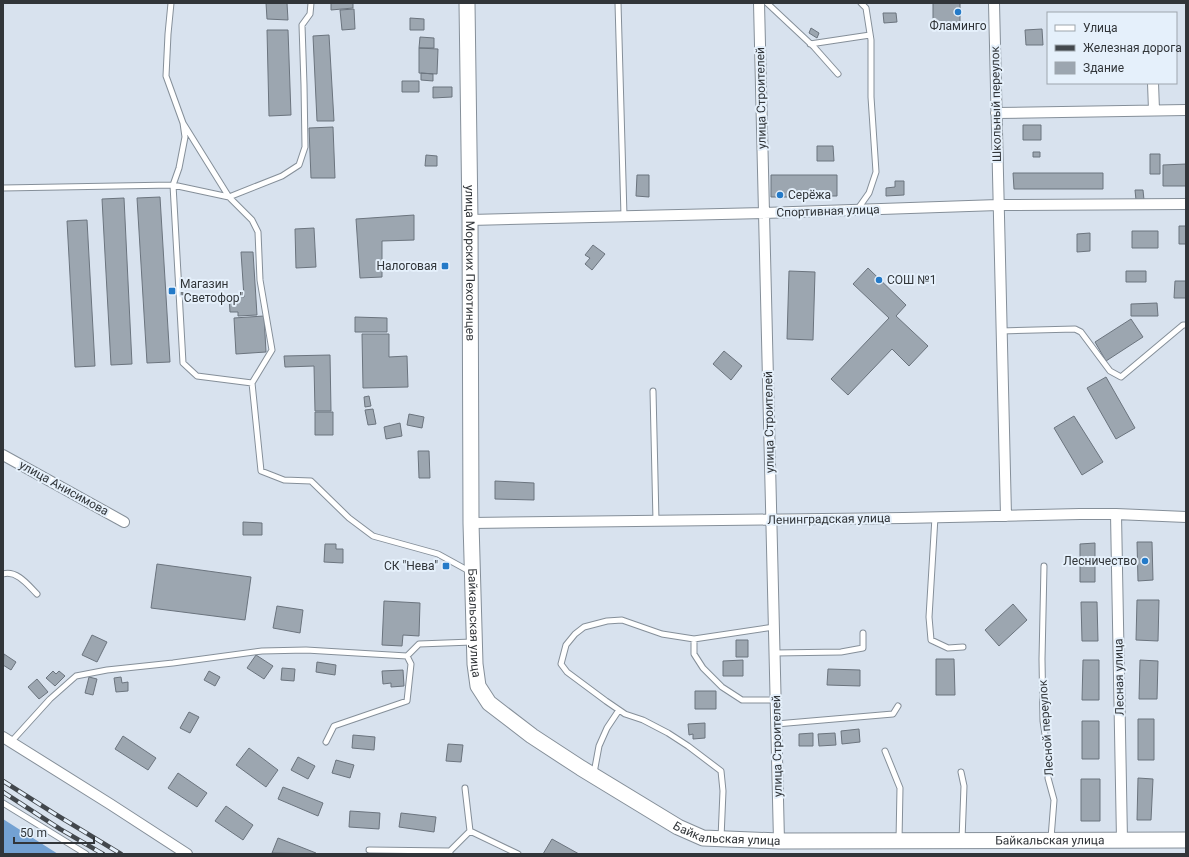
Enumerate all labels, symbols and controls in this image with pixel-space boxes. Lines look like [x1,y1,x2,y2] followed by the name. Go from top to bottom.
[953,7,963,17] marker: Фламинго
[1047,12,1177,84] legend
[929,19,987,33] place label: Фламинго
[1083,21,1118,35] text: Улица
[1083,41,1182,55] text: Железная дорога
[988,45,1004,162] street label: Школьный переулок
[753,47,769,149] street label: улица Строителей
[1083,61,1124,75] text: Здание
[463,185,477,341] street label: улица Морских Пехотинцев
[788,188,831,202] place label: Серёжа
[775,190,785,200] marker: Серёжа
[776,202,880,220] street label: Спортивная улица
[376,259,437,273] place label: Налоговая
[440,261,450,271] marker: Налоговая
[887,273,936,287] place label: СОШ №1
[874,275,884,285] marker: СОШ №1
[180,277,243,305] place label: Магазин "Светофор"
[167,286,177,296] marker: Магазин "Светофор"
[761,371,777,473] street label: улица Строителей
[17,458,111,518] street label: улица Анисимова
[767,511,891,527] street label: Ленинградская улица
[1063,554,1137,568] place label: Лесничество
[1140,556,1150,566] marker: Лесничество
[384,559,438,573] place label: СК "Нева"
[441,561,451,571] marker: СК "Нева"
[465,568,484,678] street label: Байкальская улица
[1111,638,1127,716] street label: Лесная улица
[1036,679,1056,777] street label: Лесной переулок
[769,695,785,797] street label: улица Строителей
[14,819,94,845] scale bar
[671,819,781,848] street label: Байкальская улица
[20,826,47,840] text: 50 m
[995,833,1105,847] street label: Байкальская улица

